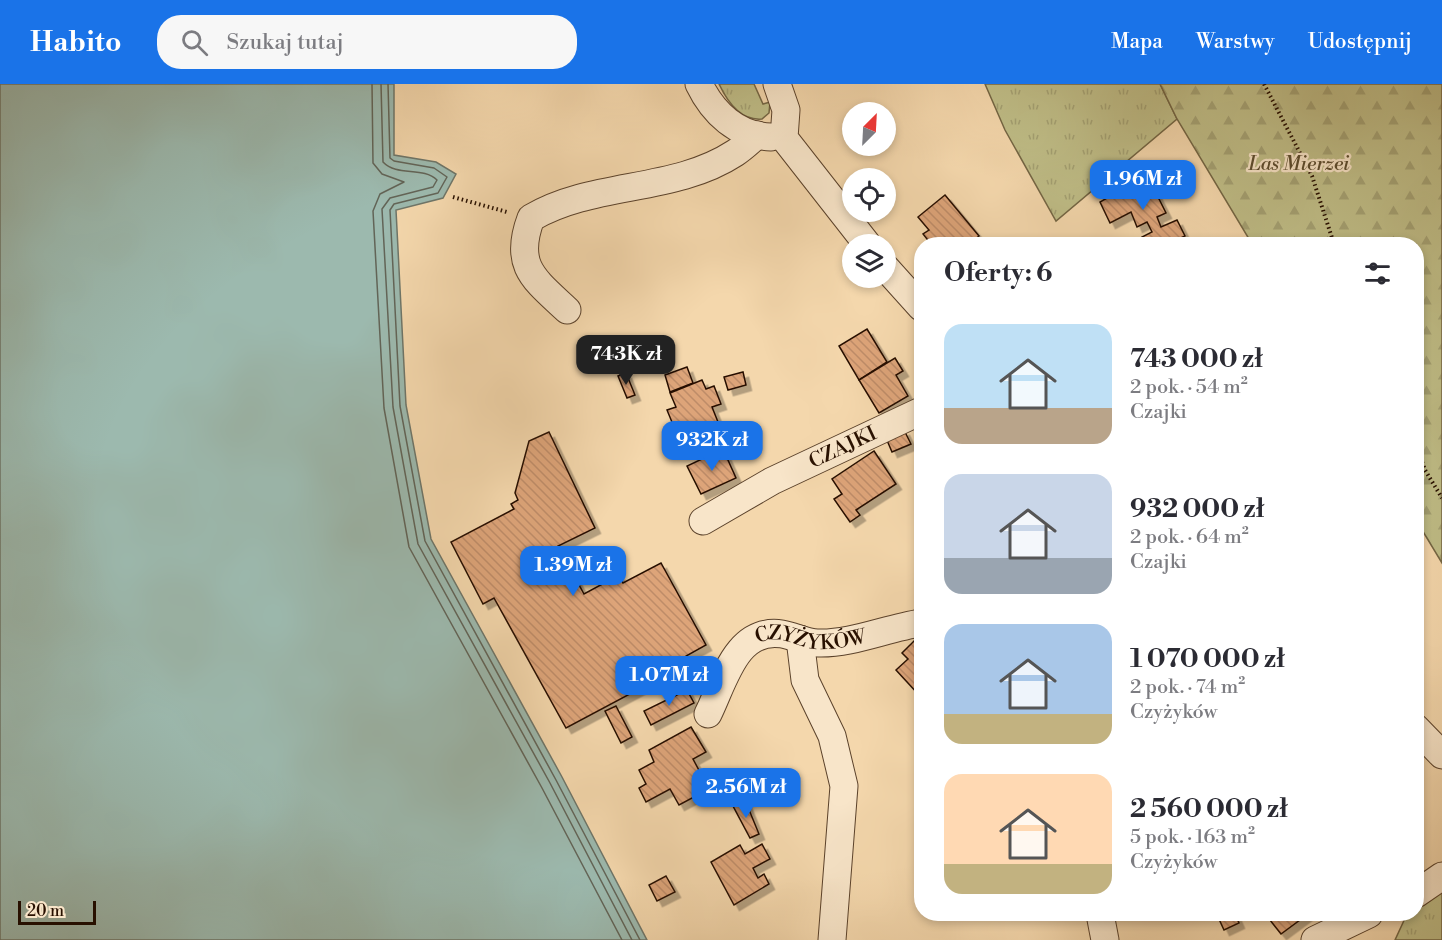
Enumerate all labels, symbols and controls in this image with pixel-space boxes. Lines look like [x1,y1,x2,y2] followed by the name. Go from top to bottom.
[157,15,577,69] search box
[30,25,121,60] text: Habito
[178,26,211,59] icon: search
[226,29,344,56] text: Szukaj tutaj
[1111,29,1163,55] text: Mapa
[1196,29,1275,55] text: Warstwy
[1308,29,1412,55] text: Udostępnij
[842,102,896,156] north arrow
[842,102,896,288] map controls
[1247,152,1350,177] park label: Las Mierzei
[1081,160,1205,211] pin: 1.96M zł
[1104,167,1182,192] text: 1.96M zł
[842,168,896,222] button: locate
[842,234,896,288] button: layers
[944,257,1052,289] text: Oferty: 6
[1361,257,1394,290] icon: filters
[571,335,681,386] pin: 743K zł
[590,342,662,367] text: 743K zł
[1130,343,1263,375] text: 743 000 zł
[992,348,1064,420] icon: home
[1130,375,1248,400] text: 2 pok. · 54 m²
[1130,400,1187,425] text: Czajki
[657,421,767,472] pin: 932K zł
[805,421,881,474] street label: CZAJKI
[676,428,748,453] text: 932K zł
[1130,493,1264,525] text: 932 000 zł
[992,498,1064,570] icon: home
[1130,525,1249,550] text: 2 pok. · 64 m²
[511,546,635,597] pin: 1.39M zł
[1130,550,1187,575] text: Czajki
[534,553,612,578] text: 1.39M zł
[752,621,870,656] street label: CZYŻYKÓW
[1130,643,1285,675] text: 1 070 000 zł
[992,648,1064,720] icon: home
[607,656,731,707] pin: 1.07M zł
[629,663,709,688] text: 1.07M zł
[1130,675,1245,700] text: 2 pok. · 74 m²
[1130,700,1217,725] text: Czyżyków
[684,768,808,819] pin: 2.56M zł
[706,775,786,800] text: 2.56M zł
[1130,793,1288,825] text: 2 560 000 zł
[992,798,1064,870] icon: home
[1130,825,1255,850] text: 5 pok. · 163 m²
[1130,850,1217,875] text: Czyżyków
[18,898,96,926] scale bar
[27,901,64,921] text: 20 m

